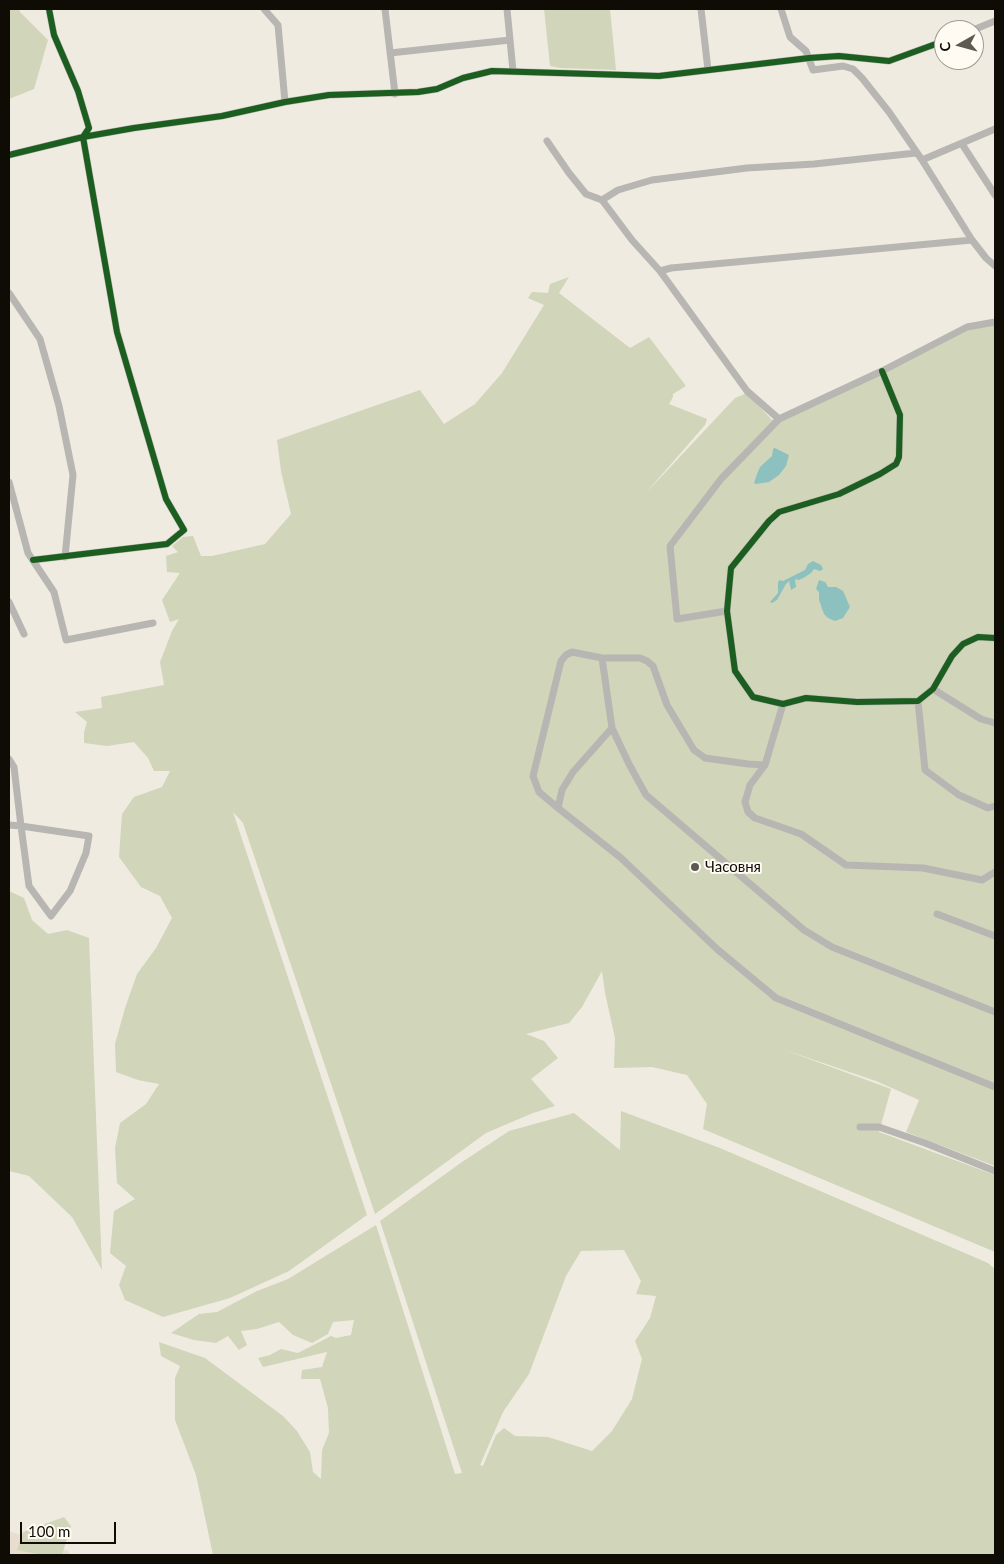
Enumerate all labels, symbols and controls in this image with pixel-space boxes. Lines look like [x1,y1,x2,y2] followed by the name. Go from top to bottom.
[934,20,984,70] north arrow
[936,41,954,52] text: С
[705,858,761,876] place label: Часовня
[689,861,701,873] marker: Часовня
[22,1512,119,1544] scale bar
[28,1522,70,1540] text: 100 m

